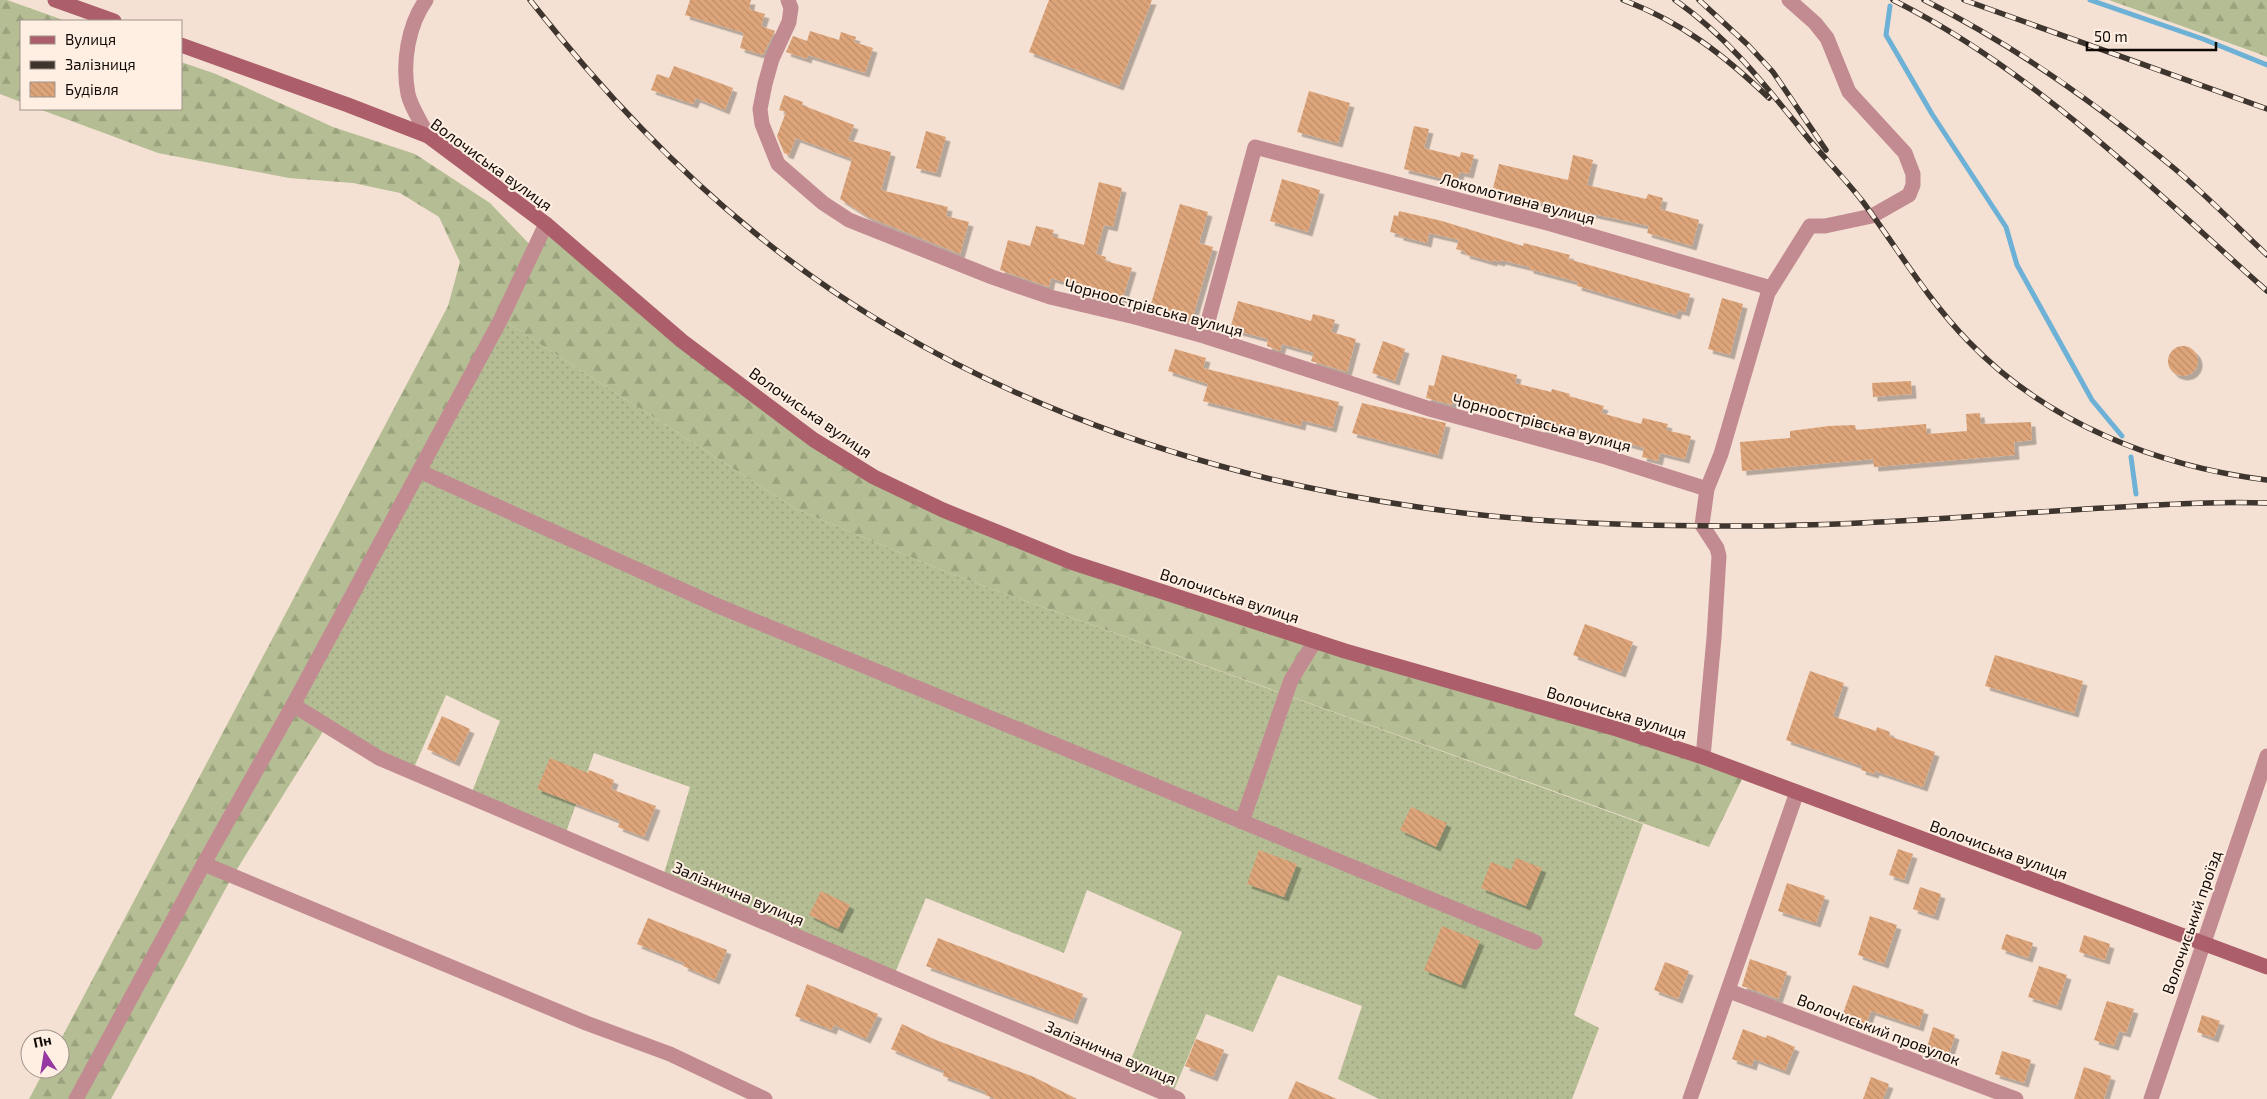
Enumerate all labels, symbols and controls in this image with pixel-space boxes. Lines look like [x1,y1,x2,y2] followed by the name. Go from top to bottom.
[20,20,182,110] legend
[2087,20,2216,52] scale bar
[2094,27,2128,45] text: 50 m
[65,30,116,49] text: Вулиця
[65,55,136,73] text: Залізниця
[65,80,119,99] text: Будівля
[427,114,556,215] street label: Волочиська вулиця
[1438,168,1597,229] street label: Локомотивна вулиця
[1062,274,1246,341] street label: Чорноострівська вулиця
[745,363,876,462] street label: Волочиська вулиця
[1450,389,1634,456] street label: Чорноострівська вулиця
[1158,564,1302,627] street label: Волочиська вулиця
[1544,682,1689,743] street label: Волочиська вулиця
[1927,815,2071,884] street label: Волочиська вулиця
[2157,848,2225,996] street label: Волочиський проїзд
[670,857,808,930] street label: Залізнична вулиця
[1794,989,1964,1070] street label: Волочиський провулок
[1042,1016,1180,1089] street label: Залізнична вулиця
[20,1029,70,1079] north arrow
[32,1031,53,1051] text: Пн

